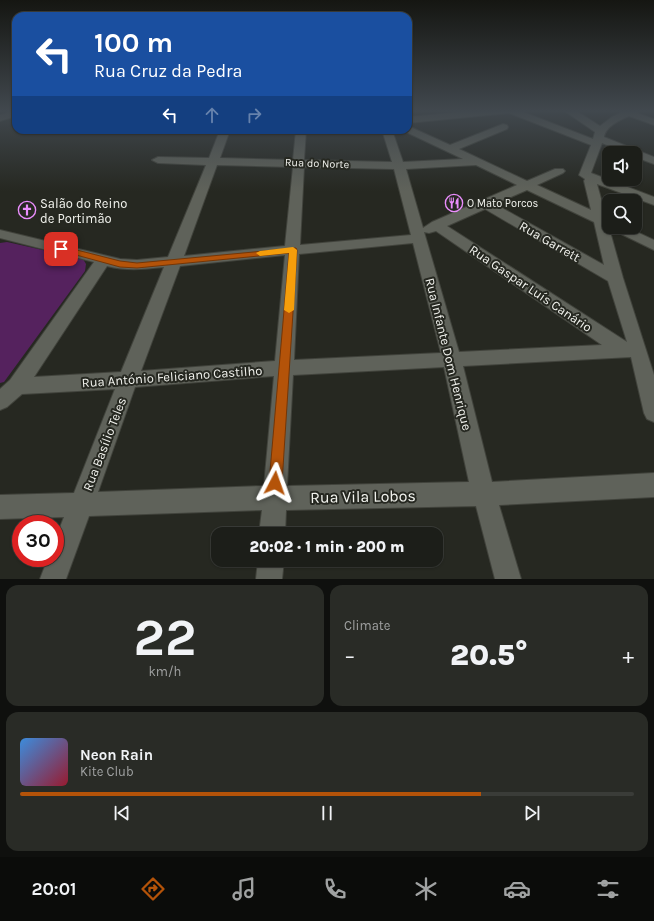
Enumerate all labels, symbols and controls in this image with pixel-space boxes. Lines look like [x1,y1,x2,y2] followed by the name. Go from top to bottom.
[94,26,173,59] text: 100 m
[28,28,80,80] icon: left
[94,60,243,82] text: Rua Cruz da Pedra
[159,104,181,126] icon: left
[201,104,223,126] icon: ahead
[243,104,265,126] icon: right
[602,146,642,234] map controls
[602,146,642,186] button: sound
[285,156,350,171] street label: Rua do Norte
[444,193,464,213] restaurant icon: O Mato Porcos
[602,194,642,234] button: search
[40,196,127,226] place label: Salão do Reino de Portimão
[467,197,539,210] place label: O Mato Porcos
[17,200,37,220] church icon: Salão do Reino de Portimão
[517,218,583,265] street label: Rua Garrett
[44,232,78,266] pin
[50,238,72,260] icon: arrive
[467,242,595,335] street label: Rua Gaspar Luís Canário
[421,276,475,432] street label: Rua Infante Dom Henrique
[81,363,263,390] street label: Rua António Feliciano Castilho
[80,395,129,493] street label: Rua Basílio Teles
[254,462,296,504] position arrow
[310,486,416,507] street label: Rua Vila Lobos
[12,515,64,567] speed limit sign: 30
[249,538,405,556] text: 20:02 · 1 min · 200 m
[134,607,196,668] text: 22
[344,618,390,633] text: Climate
[450,637,528,673] text: 20.5°
[344,643,356,669] text: −
[622,643,634,669] text: +
[149,664,181,679] text: km/h
[80,746,153,764] text: Neon Rain
[80,764,134,779] text: Kite Club
[111,802,133,824] icon: previous
[316,802,338,824] icon: pause
[521,802,543,824] icon: next
[139,875,167,903] icon: directions
[230,875,258,903] icon: music
[321,875,349,903] icon: phone
[412,875,440,903] icon: climate
[503,875,531,903] icon: car
[594,875,622,903] icon: filters
[32,878,76,900] text: 20:01

